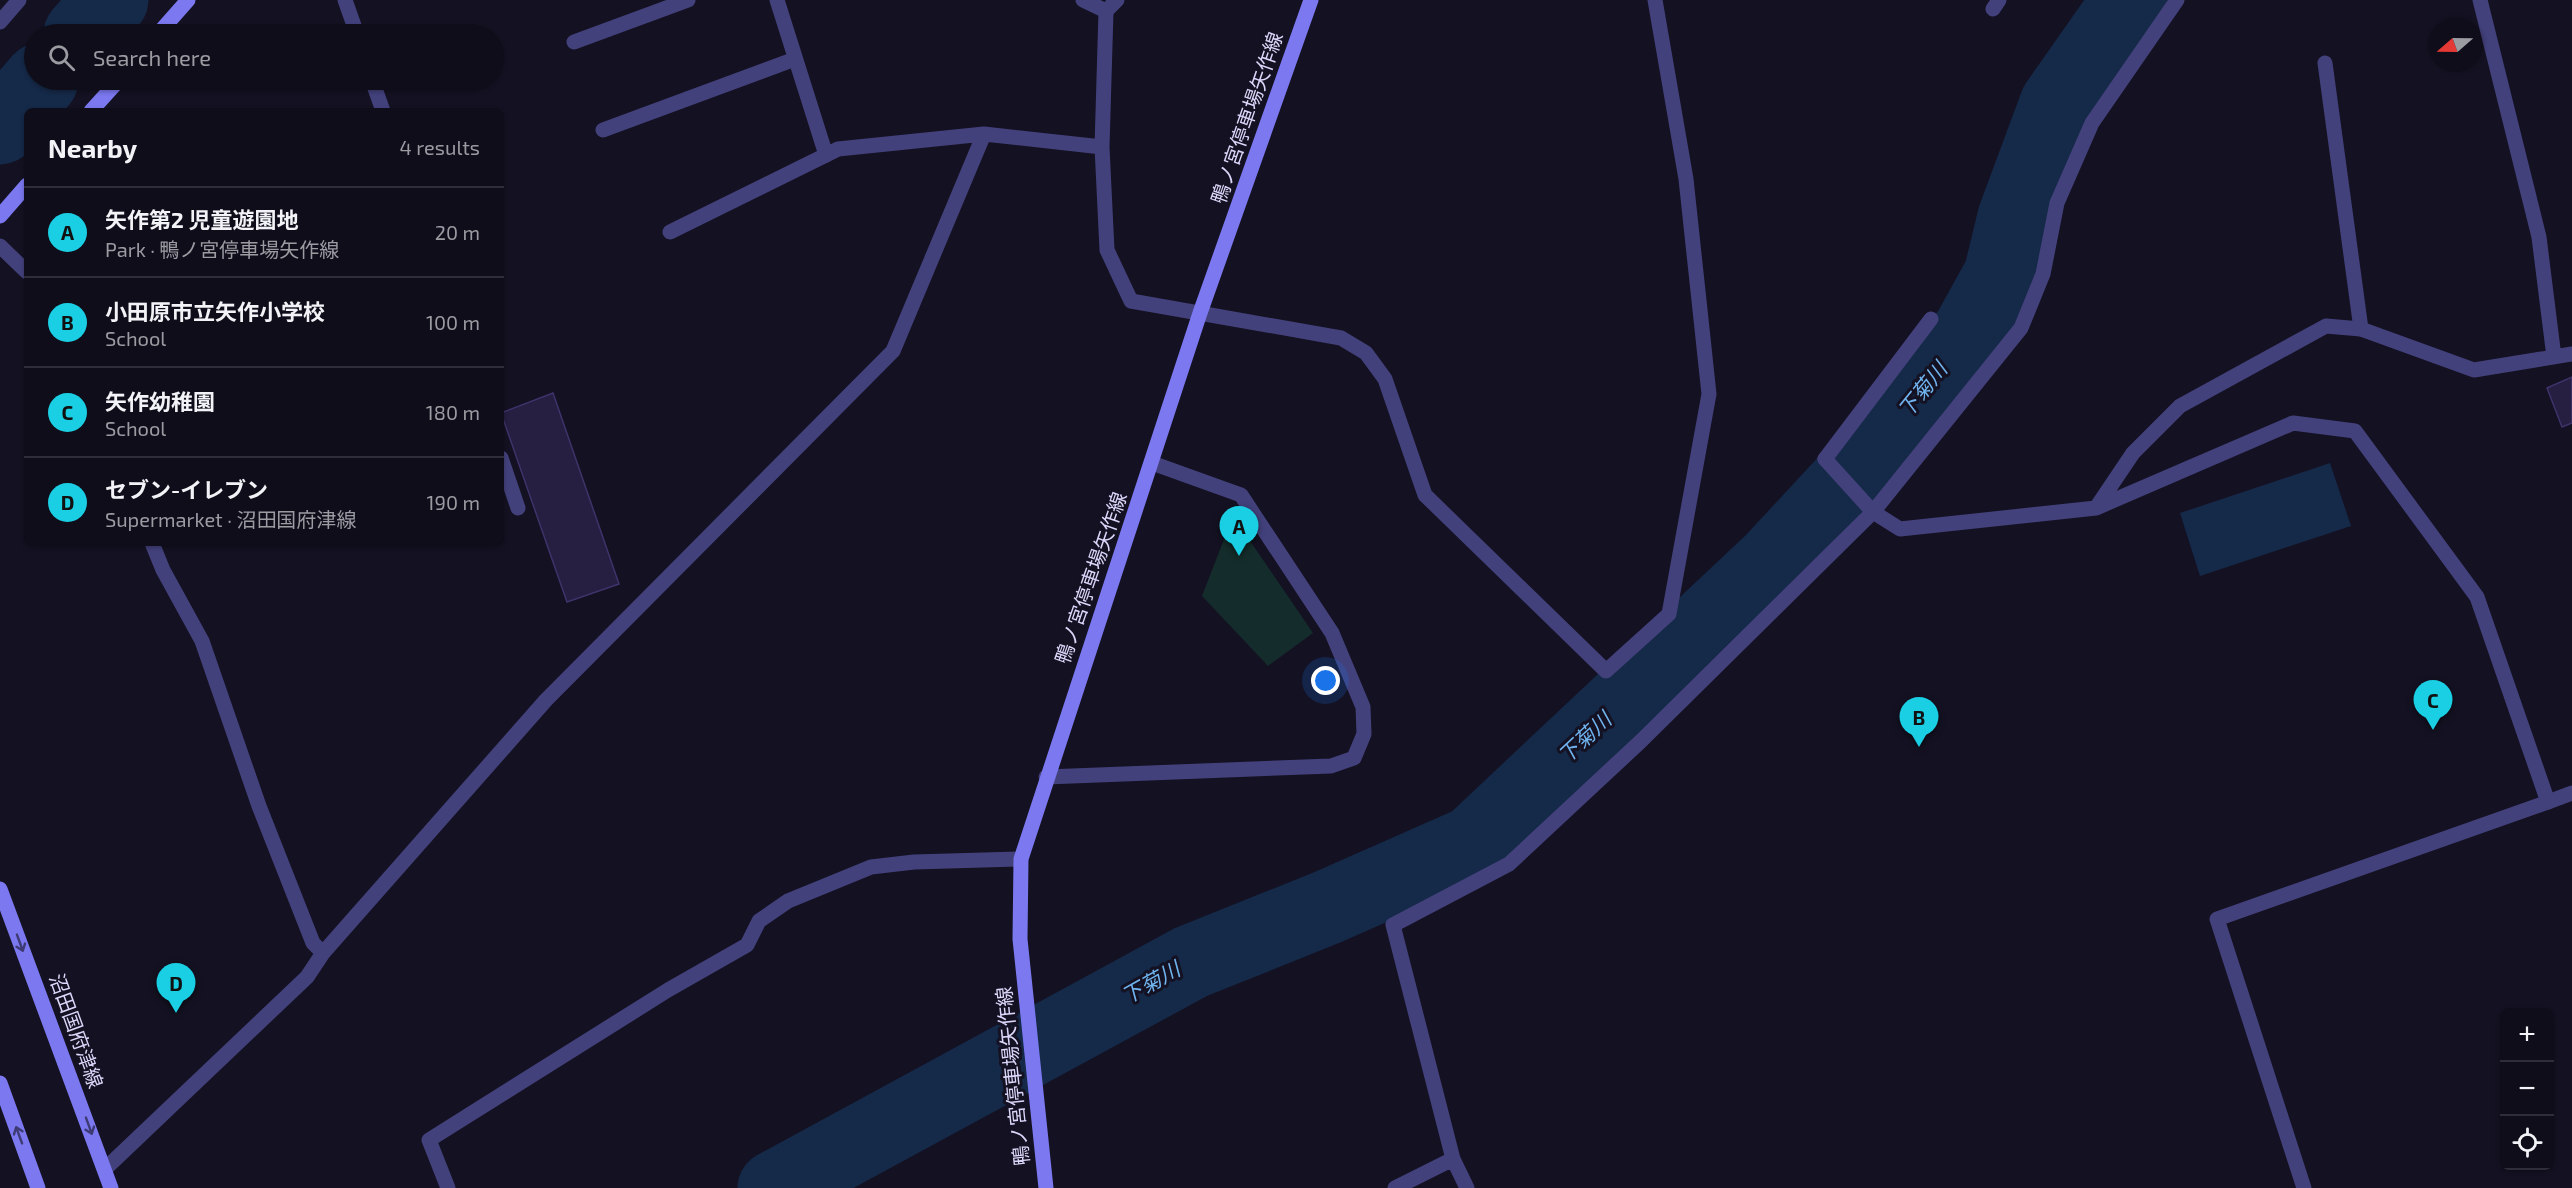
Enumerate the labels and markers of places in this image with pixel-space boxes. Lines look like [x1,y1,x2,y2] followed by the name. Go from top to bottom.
[1220,506,1258,556] pin: A
[2414,680,2452,730] pin: C
[1900,698,1938,747] pin: B
[156,964,195,1013] pin: D

